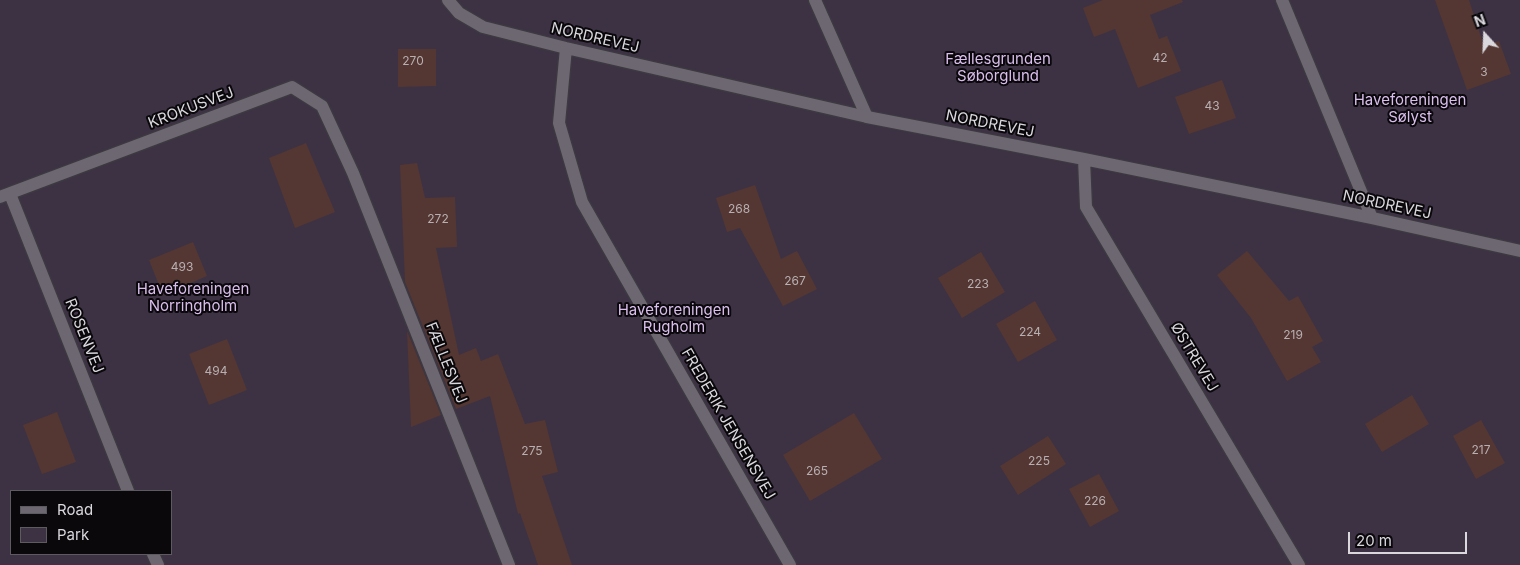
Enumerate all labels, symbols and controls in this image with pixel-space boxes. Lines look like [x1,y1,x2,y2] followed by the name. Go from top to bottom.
[1460,10,1510,60] north arrow
[1472,11,1488,30] text: N
[549,19,641,57] street label: NORDREVEJ
[945,50,1051,85] park label: Fællesgrunden Søborglund
[1152,51,1168,65] house number: 42
[402,54,424,68] house number: 270
[1480,65,1488,79] house number: 3
[146,83,236,133] street label: KROKUSVEJ
[1354,91,1466,126] park label: Haveforeningen Sølyst
[1204,99,1220,113] house number: 43
[944,107,1036,141] street label: NORDREVEJ
[1341,187,1433,223] street label: NORDREVEJ
[728,202,750,216] house number: 268
[427,212,449,226] house number: 272
[171,260,193,274] house number: 493
[784,274,806,288] house number: 267
[967,277,989,291] house number: 223
[137,280,249,315] park label: Haveforeningen Norringholm
[61,296,107,376] street label: ROSENVEJ
[618,301,730,336] park label: Haveforeningen Rugholm
[1166,319,1222,395] street label: ØSTREVEJ
[422,320,470,406] street label: FÆLLESVEJ
[1019,325,1041,339] house number: 224
[1283,328,1303,342] house number: 219
[677,345,779,503] street label: FREDERIK JENSENSVEJ
[205,364,227,378] house number: 494
[1472,443,1490,457] house number: 217
[521,444,543,458] house number: 275
[1028,454,1050,468] house number: 225
[806,464,828,478] house number: 265
[10,490,172,555] legend
[1084,494,1106,508] house number: 226
[57,500,93,519] text: Road
[1350,522,1469,554] scale bar
[57,525,89,544] text: Park
[1356,531,1392,550] text: 20 m

